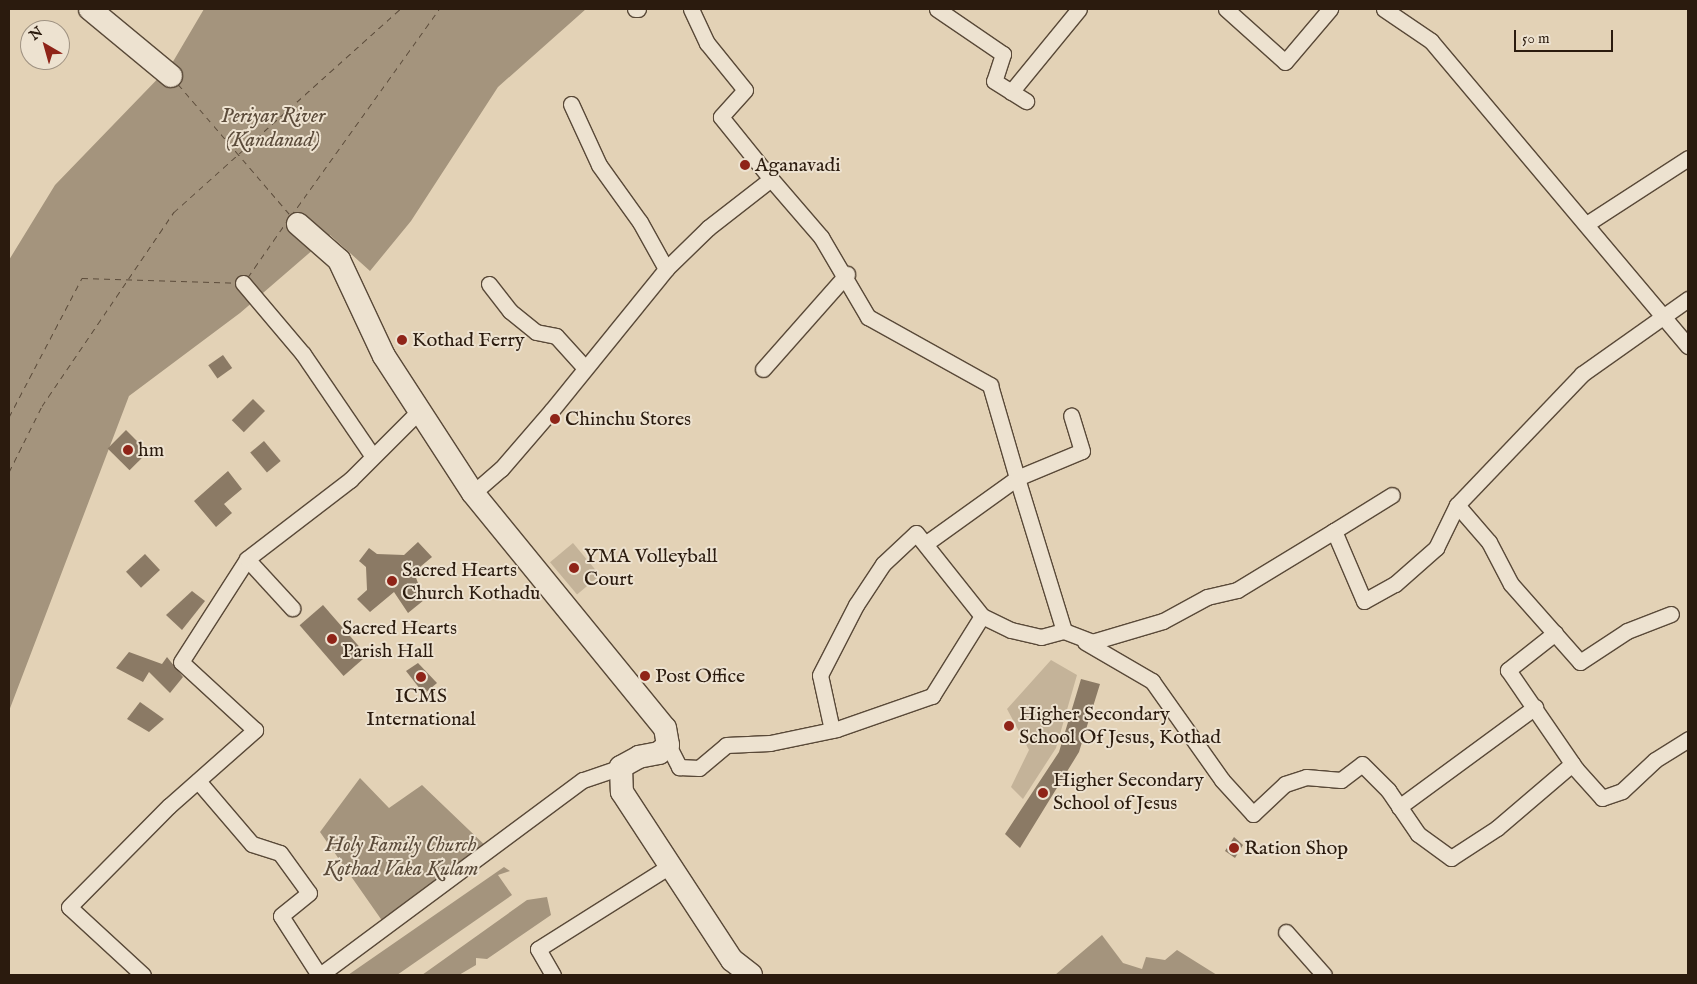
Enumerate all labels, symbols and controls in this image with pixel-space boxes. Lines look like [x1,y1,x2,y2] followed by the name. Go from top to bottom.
[20,20,70,70] north arrow
[1517,20,1616,52] scale bar
[26,23,47,45] text: N
[1522,29,1550,48] text: 50 m
[221,104,325,154] water label: Periyar River (Kandanad)
[755,153,841,177] place label: Aganavadi
[739,159,751,171] marker: Aganavadi
[412,328,525,352] place label: Kothad Ferry
[396,334,408,346] marker: Kothad Ferry
[565,407,691,431] place label: Chinchu Stores
[549,413,561,425] marker: Chinchu Stores
[138,438,164,462] place label: hm
[122,444,134,456] marker: hm
[584,544,718,591] place label: YMA Volleyball Court
[402,558,540,605] place label: Sacred Hearts Church Kothadu
[568,562,580,574] marker: YMA Volleyball Court
[386,575,398,587] marker: Sacred Hearts Church Kothadu
[342,616,457,663] place label: Sacred Hearts Parish Hall
[326,633,338,645] marker: Sacred Hearts Parish Hall
[655,664,745,688] place label: Post Office
[639,670,651,682] marker: Post Office
[415,671,427,683] marker: ICMS International
[366,685,476,732] place label: ICMS International
[1019,702,1221,749] place label: Higher Secondary School Of Jesus, Kothad
[1003,720,1015,732] marker: Higher Secondary School Of Jesus, Kothad
[1053,769,1204,816] place label: Higher Secondary School of Jesus
[1037,787,1049,799] marker: Higher Secondary School of Jesus
[324,833,478,883] water label: Holy Family Church Kothad Vaka Kulam
[1244,836,1348,860] place label: Ration Shop
[1228,842,1240,854] marker: Ration Shop

